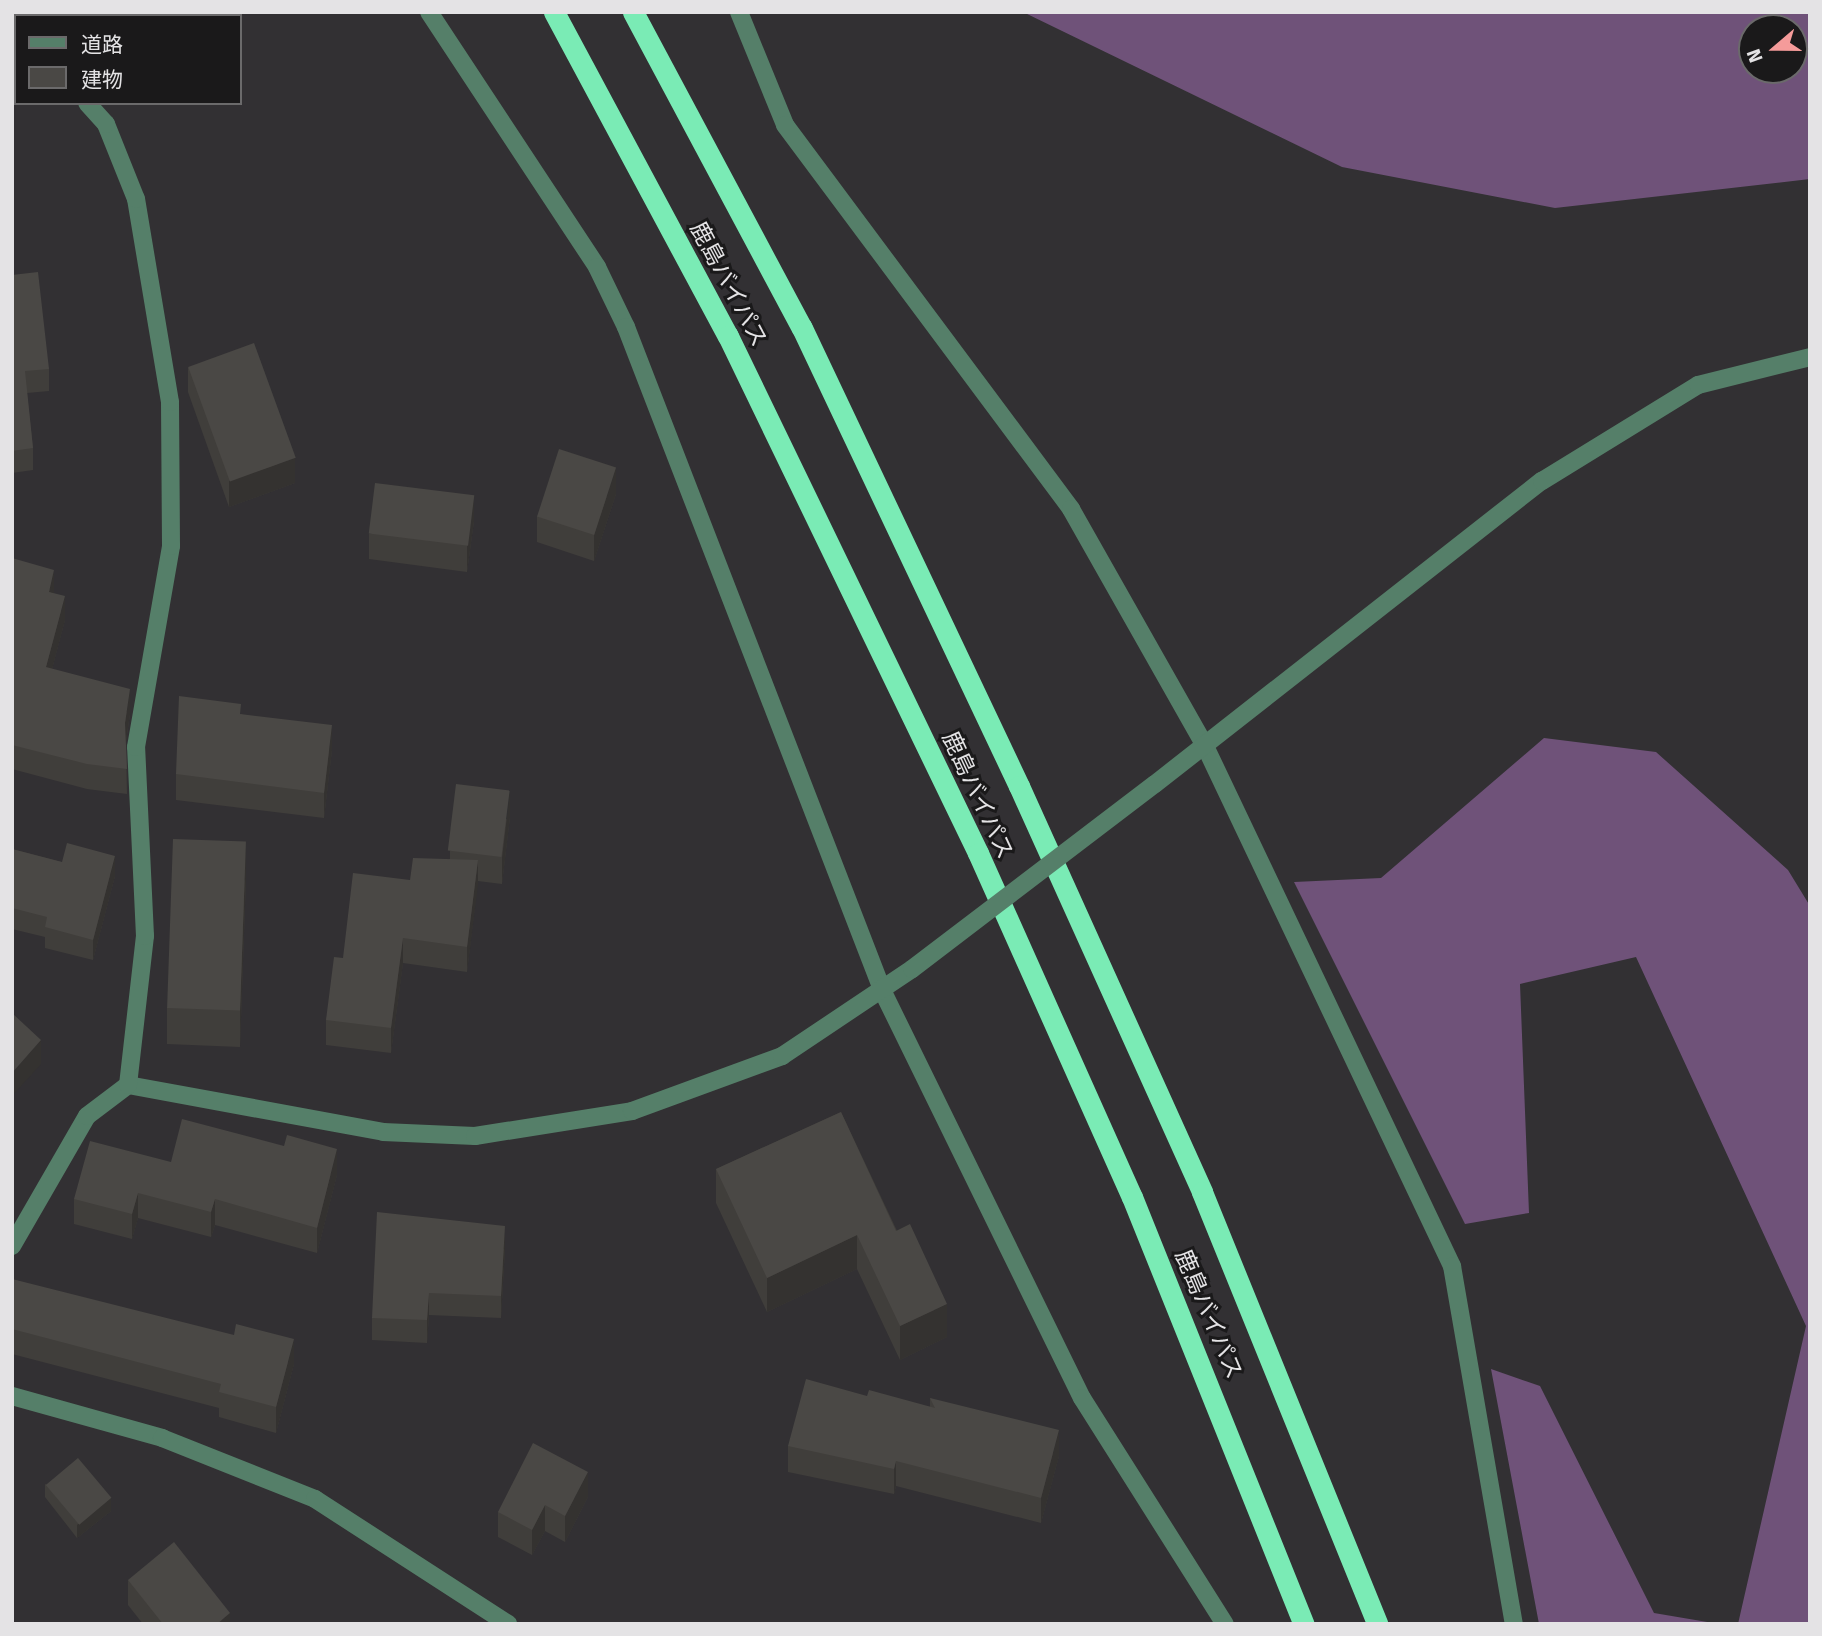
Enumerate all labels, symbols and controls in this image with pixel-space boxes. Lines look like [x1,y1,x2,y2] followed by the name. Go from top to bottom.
[14,14,242,105] legend
[1738,14,1808,84] north arrow
[81,32,123,58] text: 道路
[1742,46,1768,66] text: N
[81,67,123,93] text: 建物
[684,217,774,351] street label: 鹿島バイパス
[936,727,1020,863] street label: 鹿島バイパス
[1169,1245,1249,1383] street label: 鹿島バイパス

